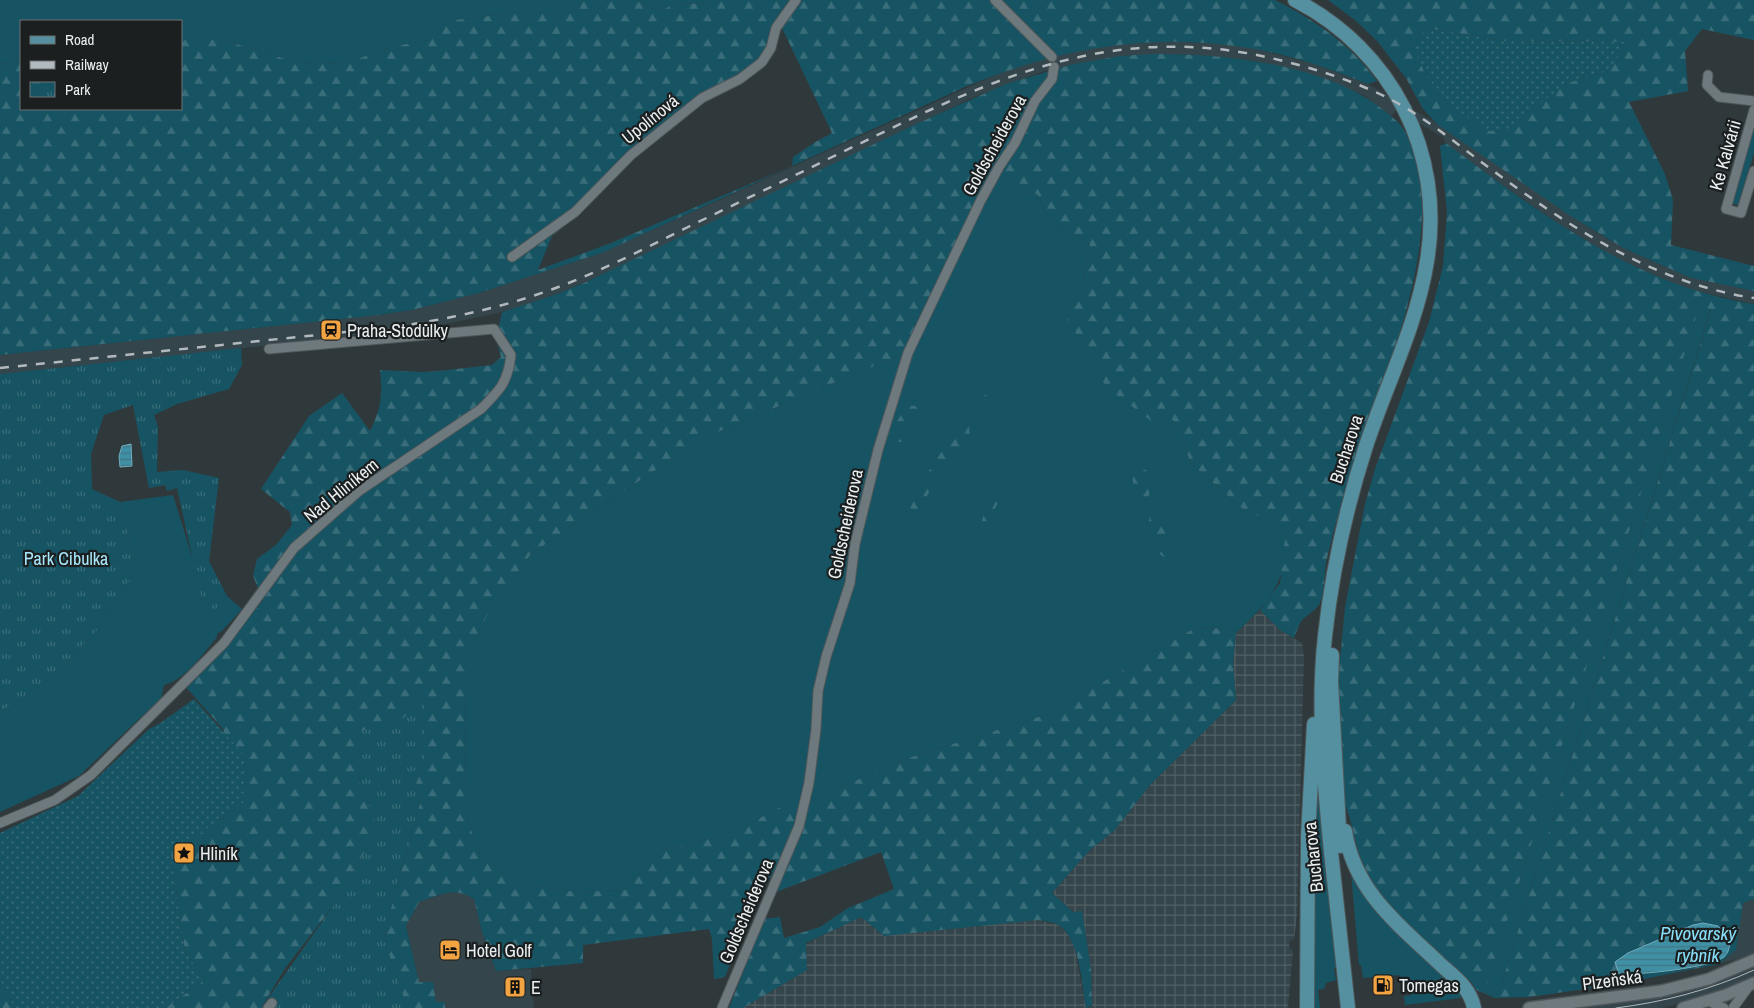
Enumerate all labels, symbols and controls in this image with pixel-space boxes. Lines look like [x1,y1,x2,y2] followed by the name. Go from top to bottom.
[20,20,182,110] legend
[65,29,94,50] text: Road
[65,54,110,75] text: Railway
[65,79,91,100] text: Park
[616,88,684,150] street label: Upolínová
[956,90,1032,200] street label: Goldscheiderova
[1703,117,1747,193] street label: Ke Kalvárii
[319,318,343,342] station icon: Praha-Stodůlky
[347,318,449,343] place label: Praha-Stodůlky
[1323,412,1369,486] street label: Bucharova
[298,452,384,528] street label: Nad Hliníkem
[821,467,869,581] street label: Goldscheiderova
[24,546,108,571] park label: Park Cibulka
[1297,821,1329,893] street label: Bucharova
[172,841,196,865] place icon: Hliník
[200,841,238,866] place label: Hliník
[713,855,779,967] street label: Goldscheiderova
[1660,920,1737,968] water label: Pivovarský rybník
[438,938,462,962] hotel icon: Hotel Golf
[466,938,533,963] place label: Hotel Golf
[1581,963,1643,997] street label: Plzeňská
[1371,973,1395,997] fuel station icon: Tomegas
[1399,973,1459,998] place label: Tomegas
[503,975,527,999] building icon: E
[531,975,541,1000] place label: E

